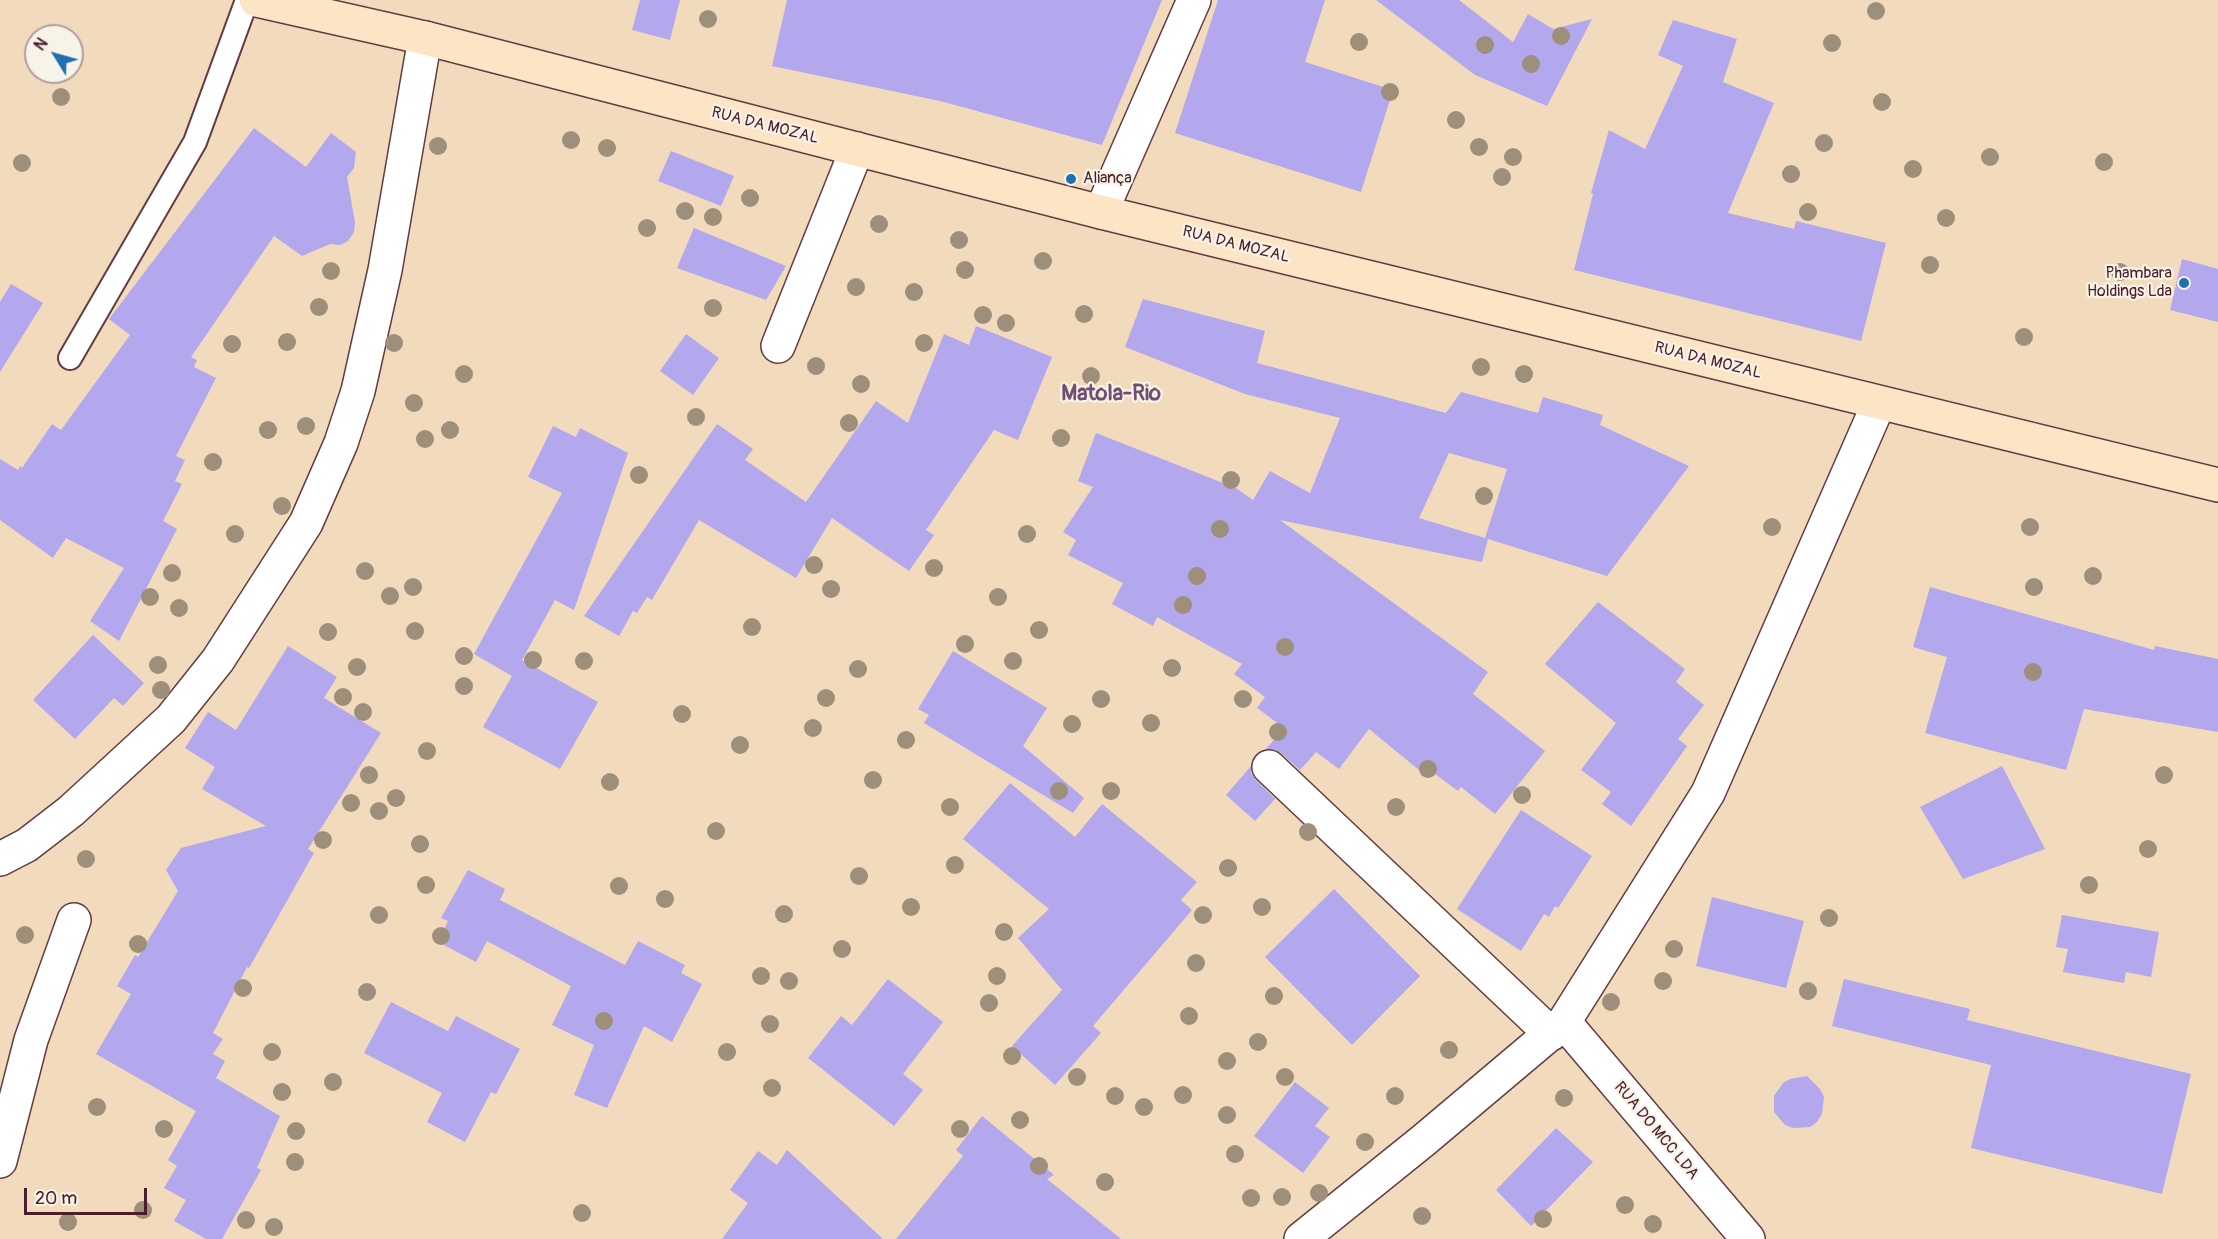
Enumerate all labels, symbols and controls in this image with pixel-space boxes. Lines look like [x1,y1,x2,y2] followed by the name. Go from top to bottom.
[24,24,84,84] north arrow
[30,34,52,55] text: N
[710,103,820,149] street label: RUA DA MOZAL
[1083,169,1132,189] place label: Aliança
[1064,172,1078,186] marker: Aliança
[1181,222,1291,268] street label: RUA DA MOZAL
[2087,264,2172,302] place label: Phambara Holdings Lda
[2177,276,2191,290] marker: Phambara Holdings Lda
[1653,338,1763,384] street label: RUA DA MOZAL
[1061,381,1161,407] district label: Matola-Rio
[1610,1078,1702,1184] street label: RUA DO MCC LDA
[27,1176,150,1214] scale bar
[35,1187,77,1210] text: 20 m

